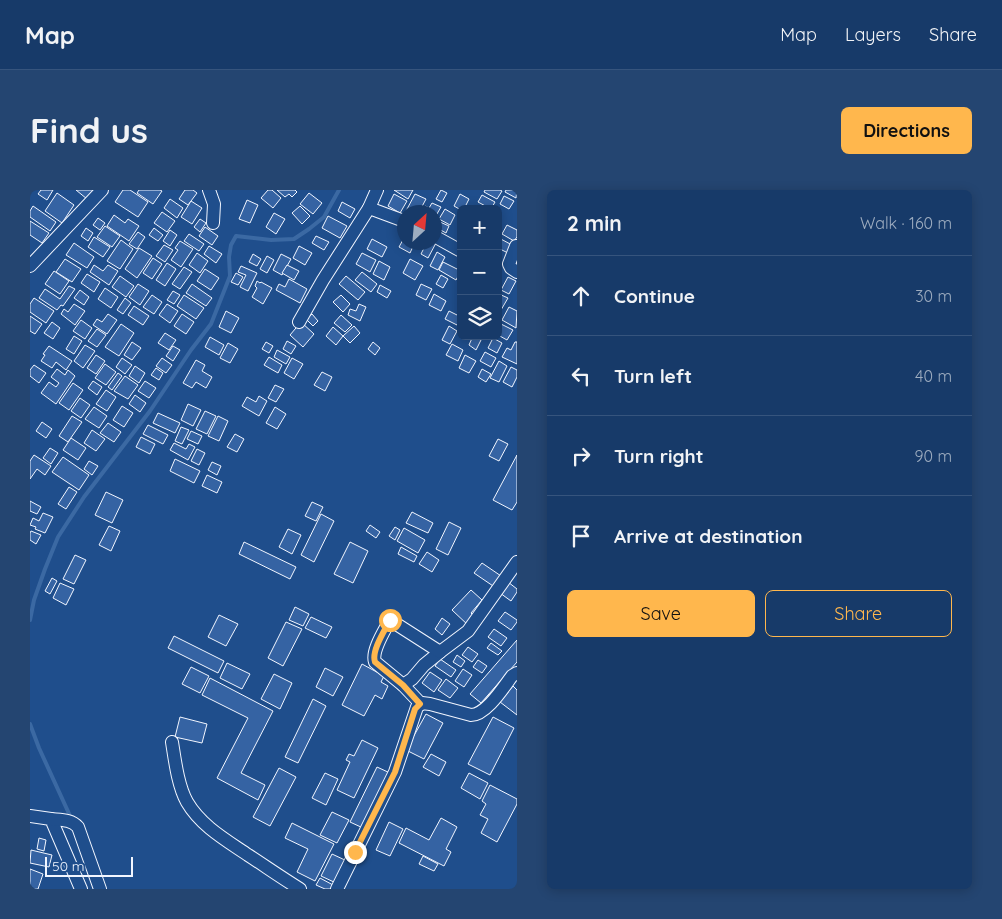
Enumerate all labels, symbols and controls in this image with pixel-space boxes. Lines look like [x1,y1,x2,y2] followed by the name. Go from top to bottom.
[25,20,75,50] text: Map
[780,23,817,46] text: Map
[845,23,901,46] text: Layers
[929,23,977,46] text: Share
[841,107,972,154] button: Directions
[30,108,148,152] text: Find us
[397,205,442,250] north arrow
[457,205,502,340] map controls
[457,205,502,250] button: +
[567,210,622,236] text: 2 min
[860,213,952,233] text: Walk · 160 m
[457,250,502,295] button: −
[567,282,595,310] icon: ahead
[614,284,695,308] text: Continue
[915,286,952,306] text: 30 m
[457,295,502,340] button: layers
[567,362,595,390] icon: left
[614,364,692,388] text: Turn left
[915,366,952,386] text: 40 m
[567,442,595,470] icon: right
[614,444,703,468] text: Turn right
[915,446,952,466] text: 90 m
[567,522,595,550] icon: arrive
[614,524,803,548] text: Arrive at destination
[567,590,755,637] button: Save
[765,590,952,637] button: Share
[379,609,402,632] route start
[344,841,367,864] route end
[45,854,132,877] scale bar
[52,857,85,875] text: 50 m

